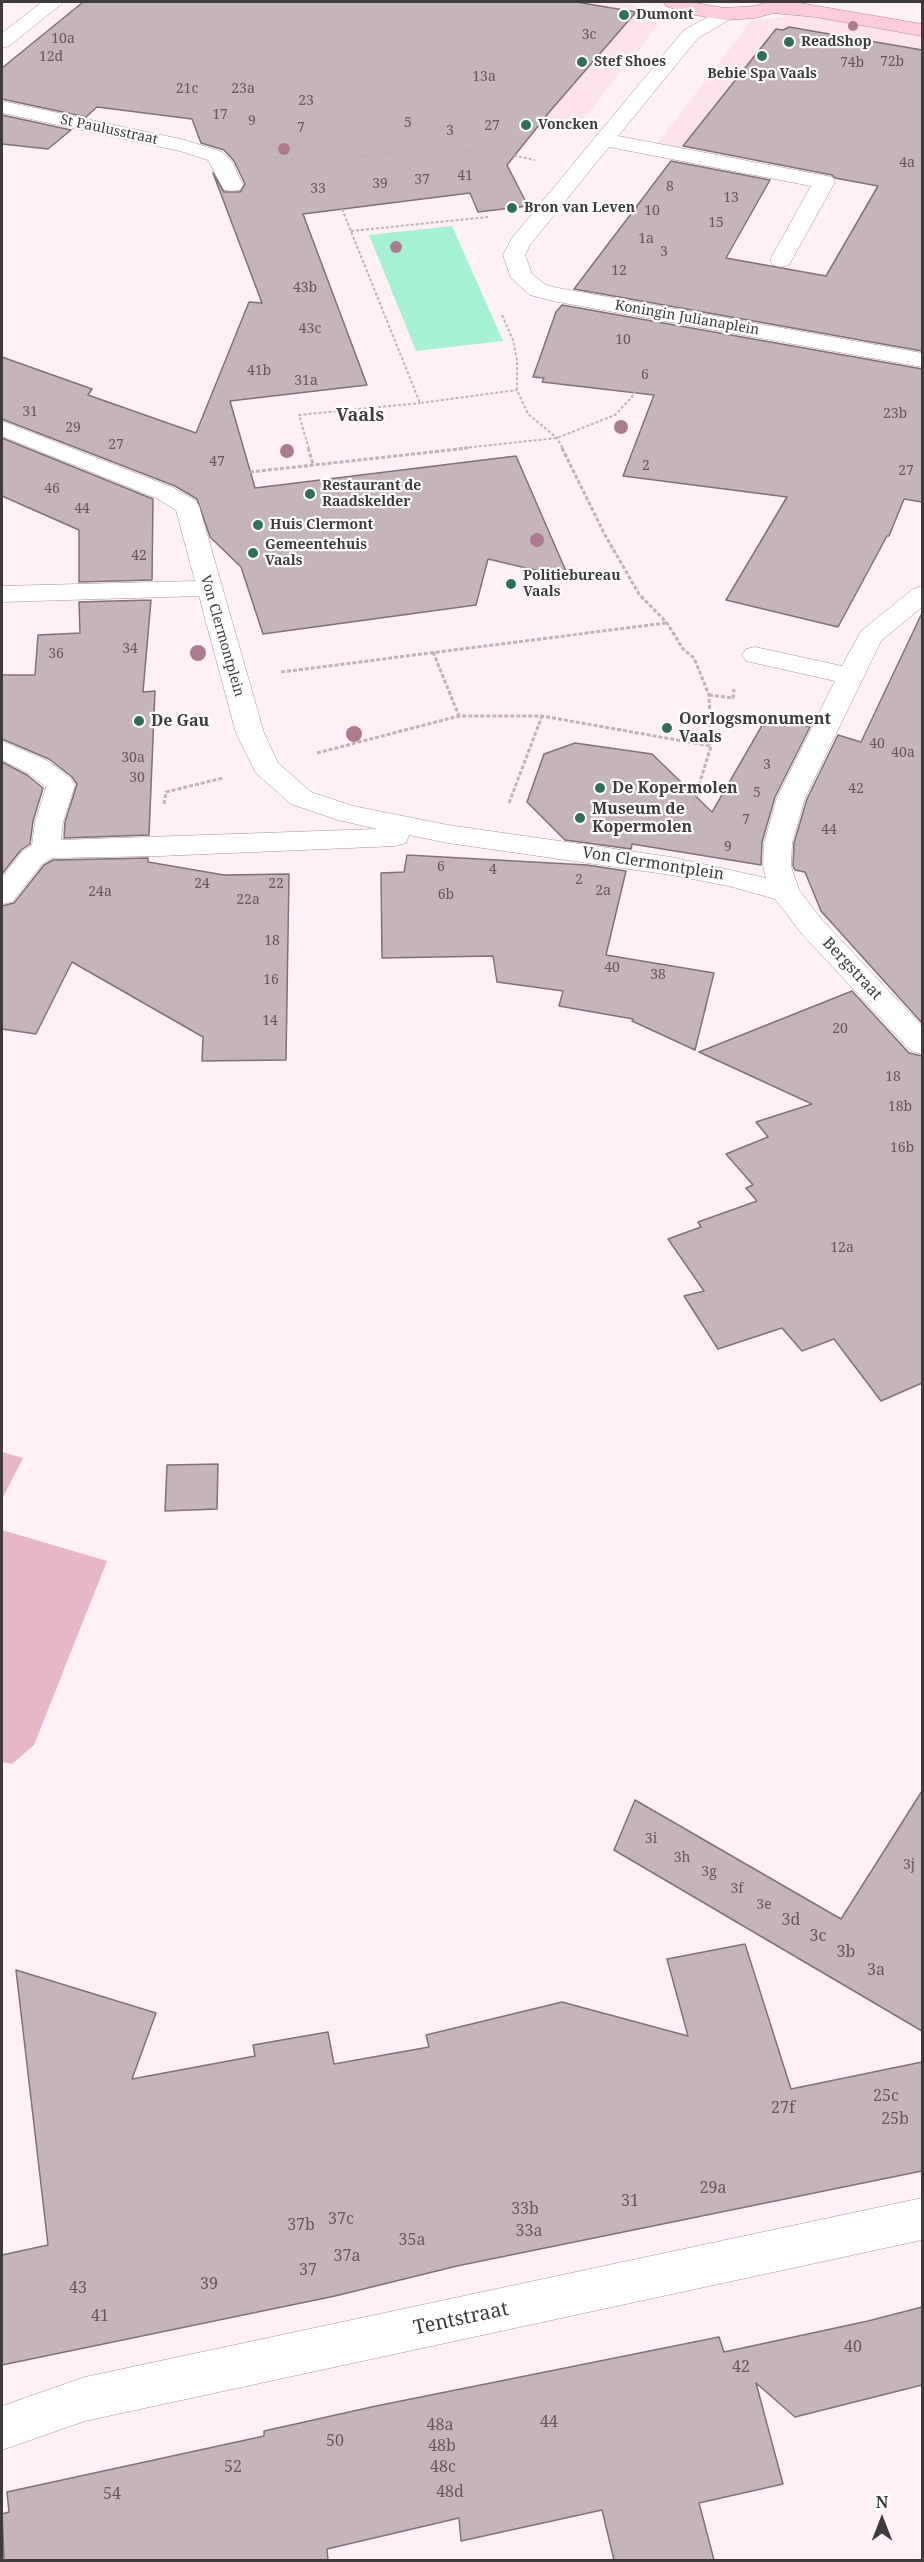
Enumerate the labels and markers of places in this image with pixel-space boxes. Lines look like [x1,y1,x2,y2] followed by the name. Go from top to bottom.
[636,7,693,23] place label: Dumont
[617,8,631,22] marker: Dumont
[801,34,872,50] place label: ReadShop
[782,35,796,49] marker: ReadShop
[755,49,769,63] marker: Bebie Spa Vaals
[594,54,666,70] place label: Stef Shoes
[575,55,589,69] marker: Stef Shoes
[707,66,817,82] place label: Bebie Spa Vaals
[538,117,598,133] place label: Voncken
[519,118,533,132] marker: Voncken
[524,200,635,216] place label: Bron van Leven
[505,201,519,215] marker: Bron van Leven
[322,478,421,510] place label: Restaurant de Raadskelder
[303,487,317,501] marker: Restaurant de Raadskelder
[270,517,373,533] place label: Huis Clermont
[251,518,265,532] marker: Huis Clermont
[265,537,367,570] place label: Gemeentehuis Vaals
[246,546,260,560] marker: Gemeentehuis Vaals
[523,568,620,600] place label: Politiebureau Vaals
[504,577,518,591] marker: Politiebureau Vaals
[679,709,831,747] place label: Oorlogsmonument Vaals
[151,711,209,731] place label: De Gau
[132,714,146,728] marker: De Gau
[660,721,674,735] marker: Oorlogsmonument Vaals
[612,778,738,798] place label: De Kopermolen
[593,781,607,795] marker: De Kopermolen
[592,799,692,837] place label: Museum de Kopermolen
[573,811,587,825] marker: Museum de Kopermolen

